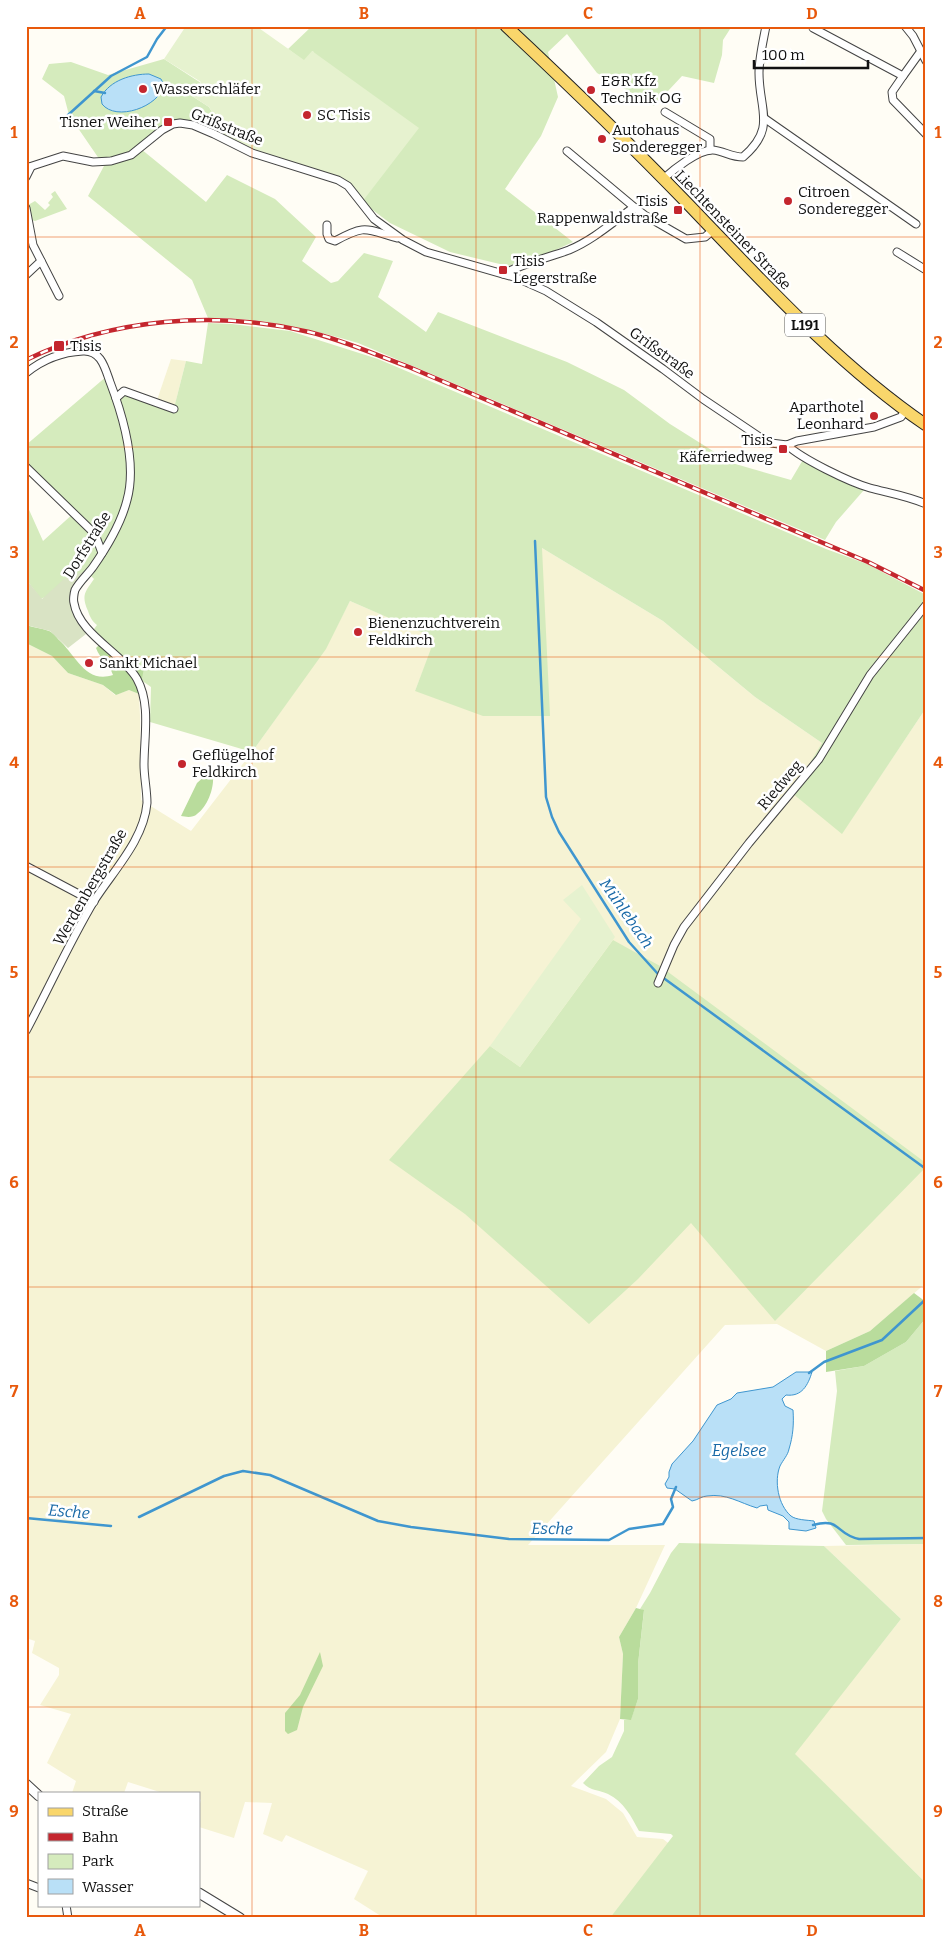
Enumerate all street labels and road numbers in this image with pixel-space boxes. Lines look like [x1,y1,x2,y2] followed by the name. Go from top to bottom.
[188,104,266,150] street label: Grißstraße
[671,166,795,294] street label: Liechtensteiner Straße
[785,314,825,336] road number: L191
[626,323,698,383] street label: Grißstraße
[59,508,115,582] street label: Dorfstraße
[754,757,806,813] street label: Riedweg
[49,826,131,948] street label: Werdenbergstraße

